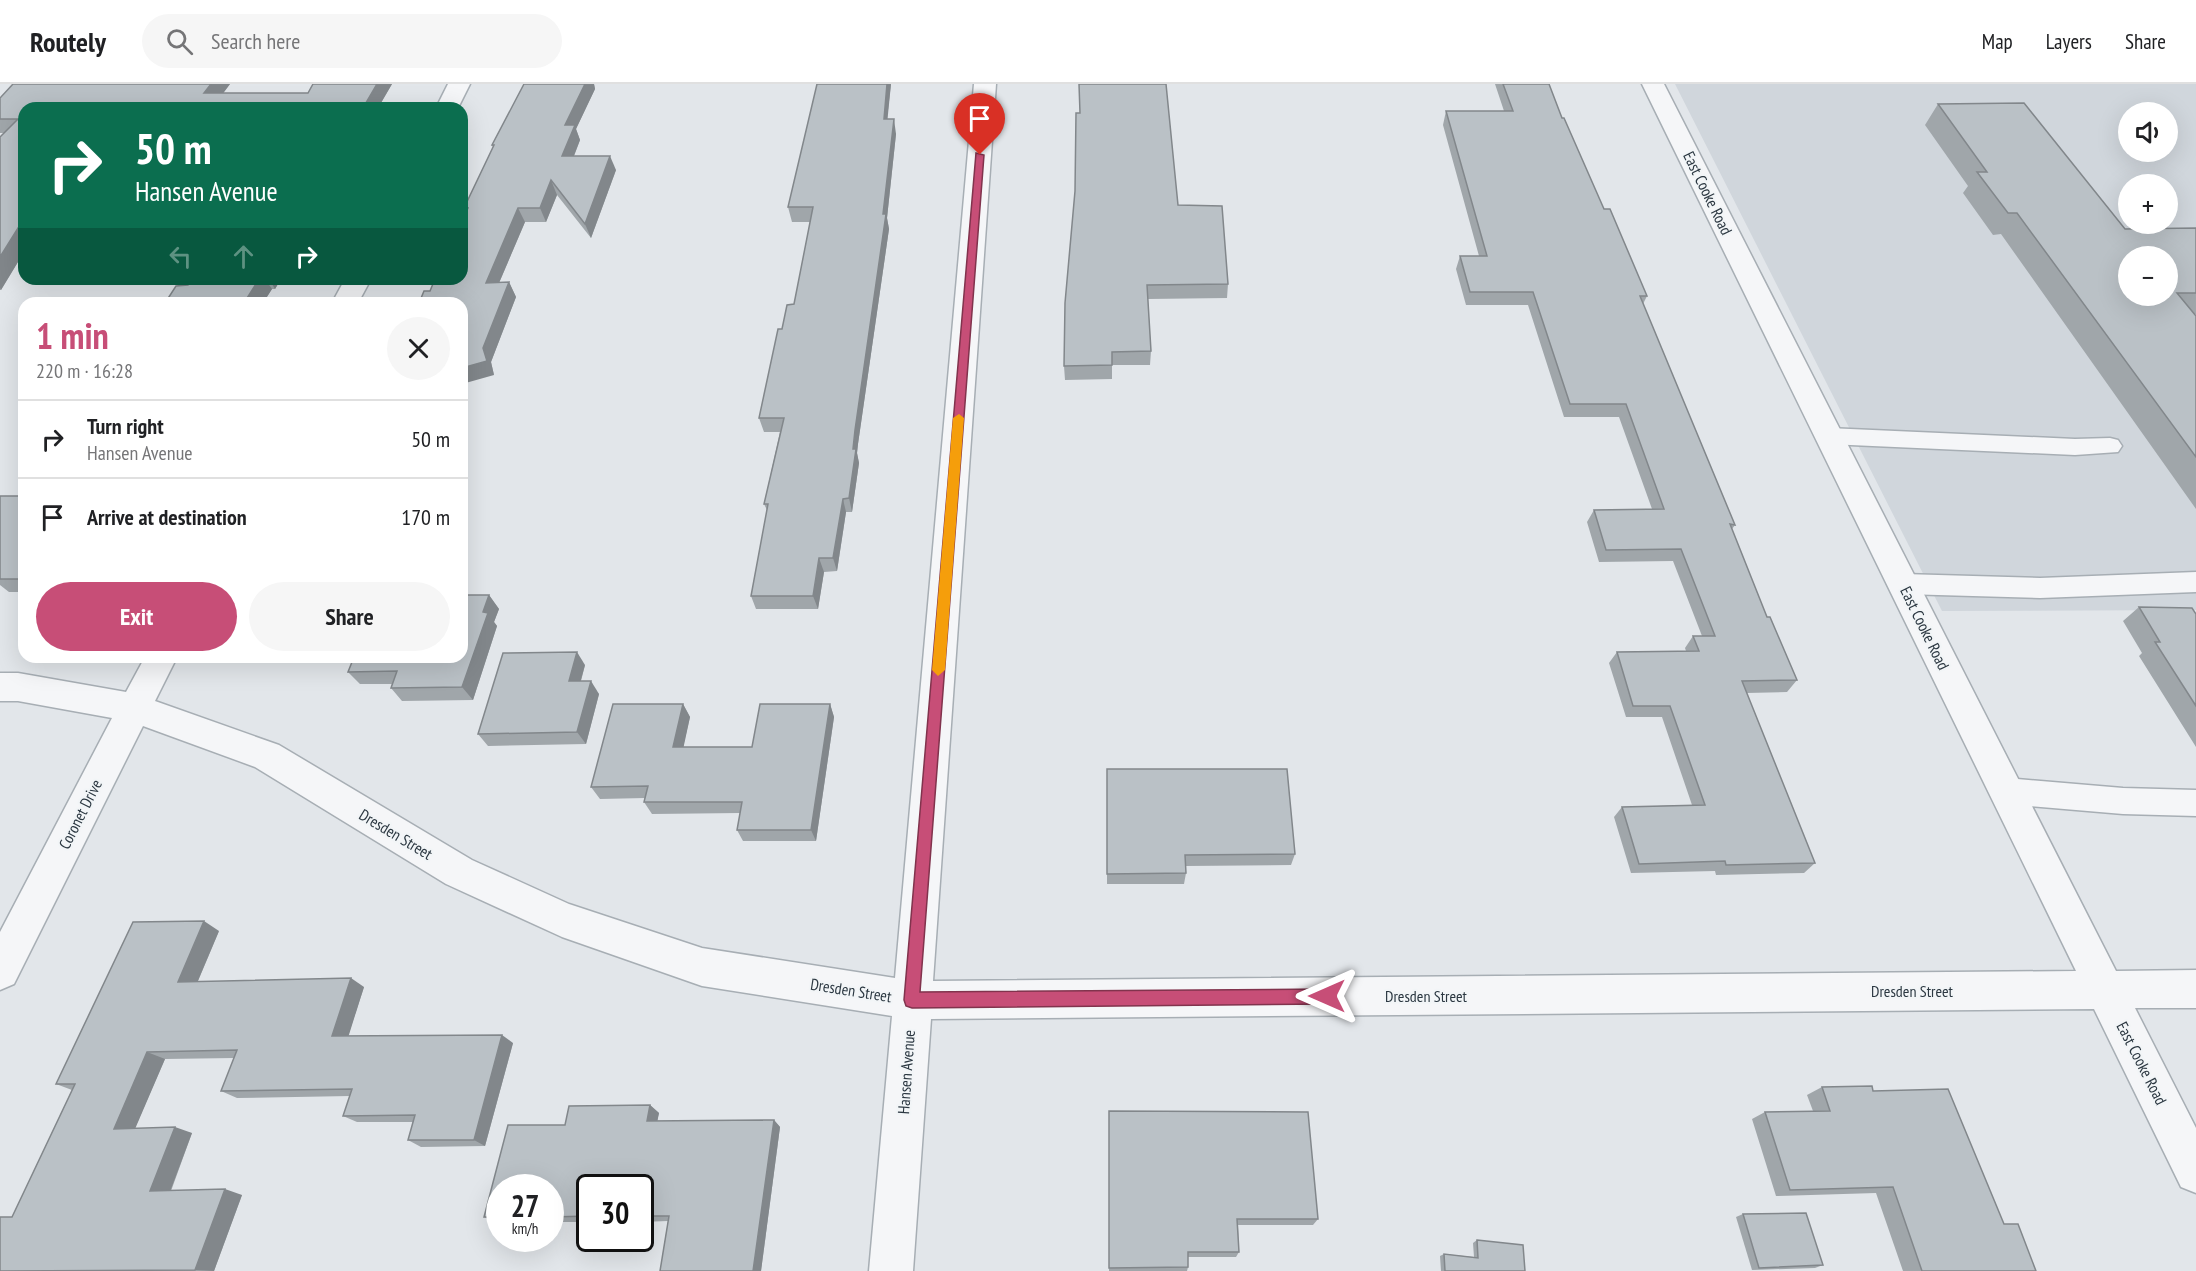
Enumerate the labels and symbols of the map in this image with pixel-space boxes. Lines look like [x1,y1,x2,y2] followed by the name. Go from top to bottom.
[954,93,1005,155] pin
[1679,148,1737,238] street label: East Cooke Road
[1896,583,1954,673] street label: East Cooke Road
[54,776,106,852] street label: Coronet Drive
[356,804,437,864] street label: Dresden Street
[1295,964,1359,1028] position arrow
[809,974,894,1006] street label: Dresden Street
[1871,981,1954,1001] street label: Dresden Street
[1385,986,1468,1006] street label: Dresden Street
[2113,1018,2171,1108] street label: East Cooke Road
[893,1029,919,1115] street label: Hansen Avenue
[576,1174,654,1252] speed limit sign: 30

